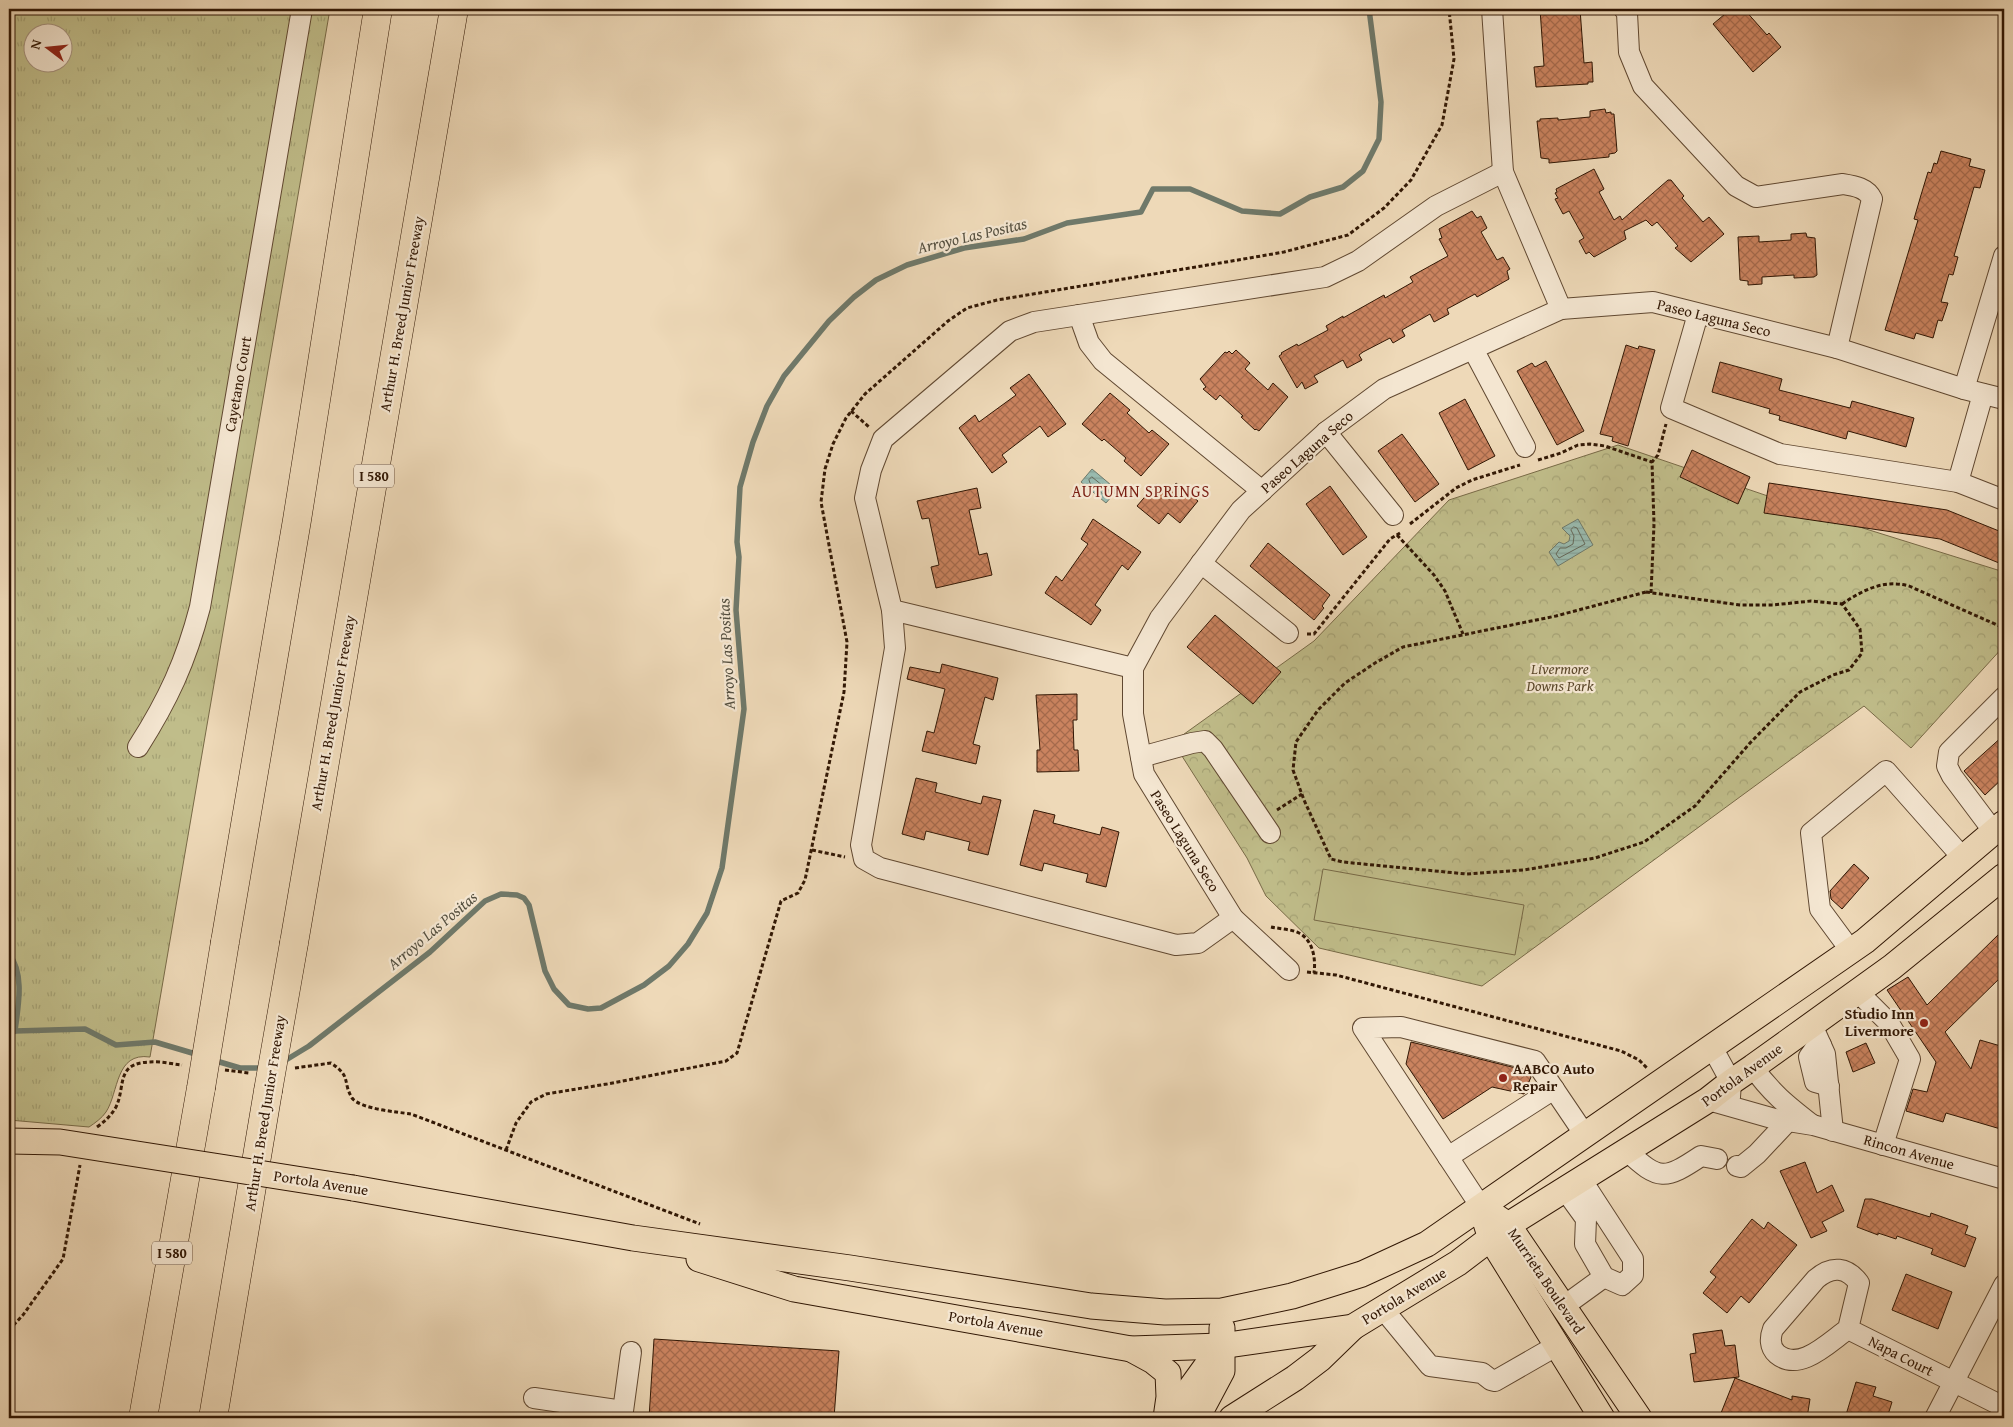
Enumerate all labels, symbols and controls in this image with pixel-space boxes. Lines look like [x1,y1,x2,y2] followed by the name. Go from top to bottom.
[22,22,72,72] north arrow
[25,37,47,52] text: N
[914,211,1029,259] water label: Arroyo Las Positas
[374,214,429,413] street label: Arthur H. Breed Junior Freeway
[1655,293,1774,342] street label: Paseo Laguna Seco
[219,334,256,433] street label: Cayetano Court
[1256,405,1358,498] street label: Paseo Laguna Seco
[354,464,394,488] road number: I 580
[1072,479,1210,503] district label: AUTUMN SPRINGS
[711,597,741,711] water label: Arroyo Las Positas
[305,613,360,812] street label: Arthur H. Breed Junior Freeway
[1526,658,1594,696] park label: Livermore Downs Park
[1146,786,1225,896] street label: Paseo Laguna Seco
[381,885,483,976] water label: Arroyo Las Positas
[1845,1003,1914,1041] place label: Studio Inn Livermore
[239,1013,290,1212] street label: Arthur H. Breed Junior Freeway
[1918,1017,1930,1029] marker: Studio Inn Livermore
[1697,1038,1787,1111] street label: Portola Avenue
[1513,1058,1595,1096] place label: AABCO Auto Repair
[1497,1072,1509,1084] marker: AABCO Auto Repair
[1861,1129,1957,1174] street label: Rincon Avenue
[272,1165,370,1200] street label: Portola Avenue
[1503,1224,1590,1338] street label: Murrieta Boulevard
[152,1242,192,1264] road number: I 580
[1357,1262,1450,1329] street label: Portola Avenue
[947,1305,1045,1342] street label: Portola Avenue
[1865,1330,1938,1381] street label: Napa Court

